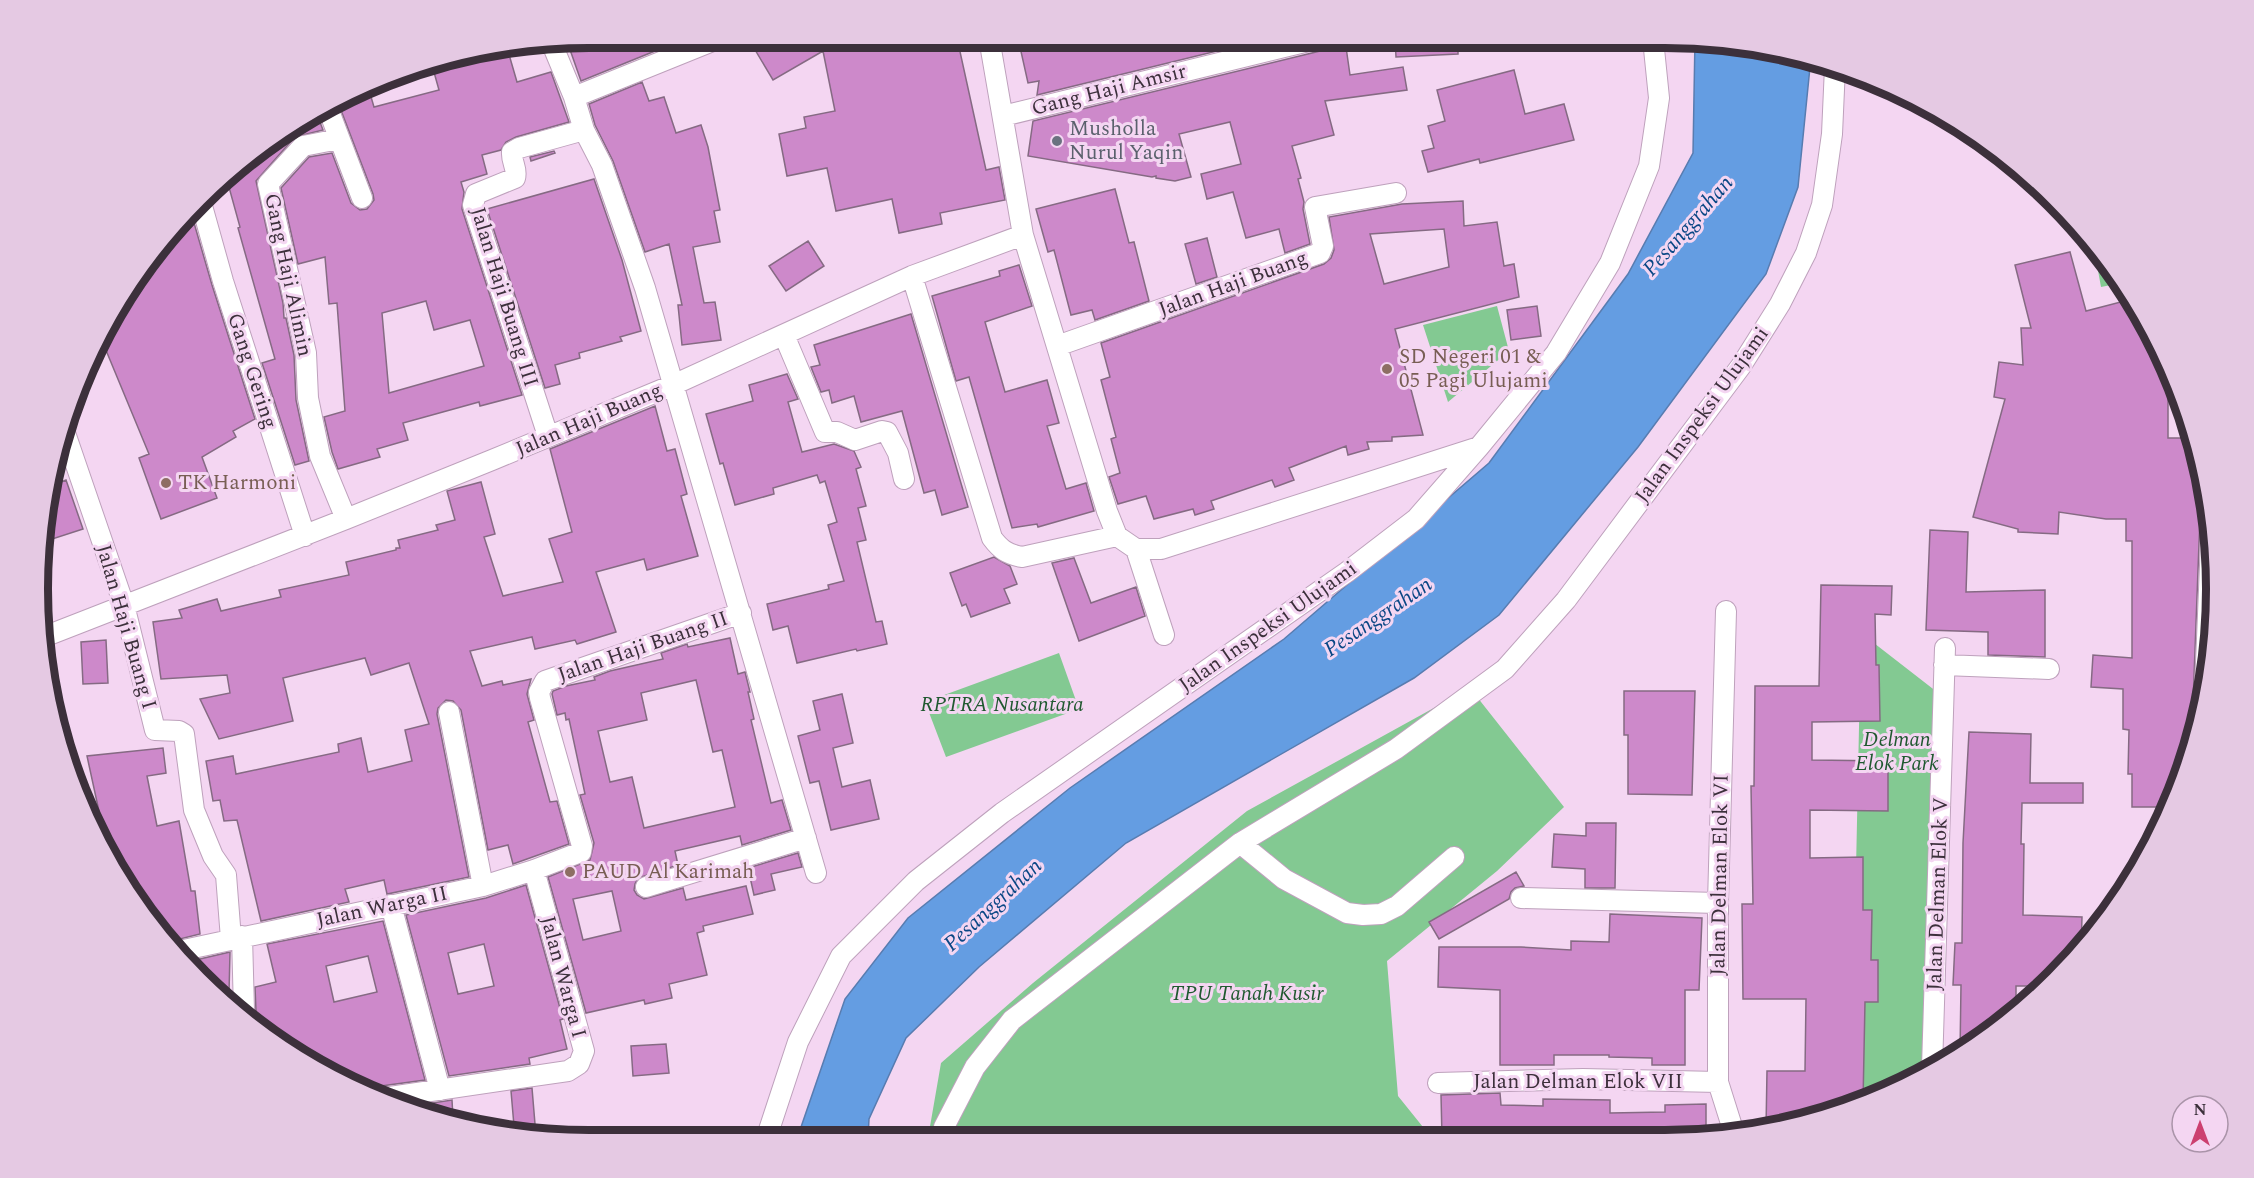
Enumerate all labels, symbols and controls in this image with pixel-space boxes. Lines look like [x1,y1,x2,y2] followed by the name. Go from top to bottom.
[1028,55,1190,125] street label: Gang Haji Amsir
[1069,113,1184,169] place label: Musholla Nurul Yaqin
[1050,134,1064,148] marker: Musholla Nurul Yaqin
[1635,168,1742,284] water label: Pesanggrahan
[255,191,321,359] street label: Gang Haji Alimin
[461,203,547,391] street label: Jalan Haji Buang III
[1154,242,1312,326] street label: Jalan Haji Buang
[218,309,286,433] street label: Gang Gering
[1627,320,1777,510] street label: Jalan Inspeksi Ulujami
[1399,341,1548,397] place label: SD Negeri 01 & 05 Pagi Ulujami
[1380,362,1394,376] marker: SD Negeri 01 & 05 Pagi Ulujami
[511,375,667,465] street label: Jalan Haji Buang
[178,467,296,499] place label: TK Harmoni
[159,476,173,490] marker: TK Harmoni
[87,541,165,713] street label: Jalan Haji Buang I
[1172,553,1364,701] street label: Jalan Inspeksi Ulujami
[1317,568,1439,666] water label: Pesanggrahan
[553,603,733,691] street label: Jalan Haji Buang II
[920,689,1084,721] park label: RPTRA Nusantara
[1855,724,1939,780] park label: Delman Elok Park
[1702,774,1738,976] street label: Jalan Delman Elok VI
[1919,797,1957,991] street label: Jalan Delman Elok V
[936,850,1050,960] water label: Pesanggrahan
[582,856,754,888] place label: PAUD Al Karimah
[563,865,577,879] marker: PAUD Al Karimah
[313,877,451,937] street label: Jalan Warga II
[531,912,595,1042] street label: Jalan Warga I
[1170,978,1324,1010] park label: TPU Tanah Kusir
[1473,1066,1683,1098] street label: Jalan Delman Elok VII
[2170,1094,2230,1154] north arrow
[2193,1098,2207,1122] text: N

